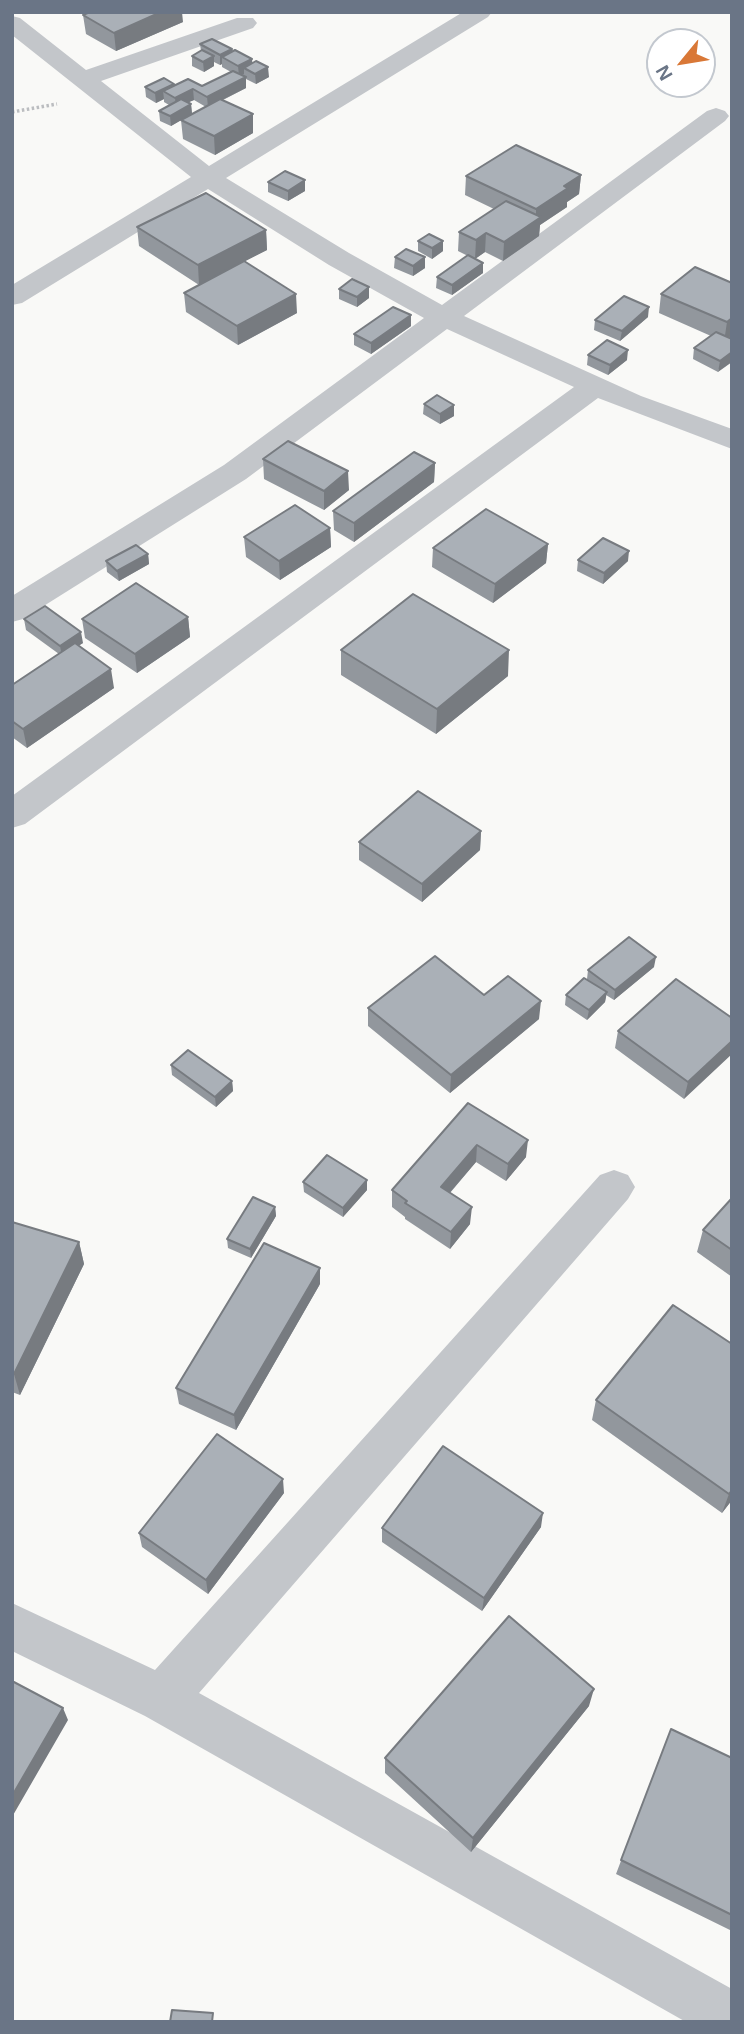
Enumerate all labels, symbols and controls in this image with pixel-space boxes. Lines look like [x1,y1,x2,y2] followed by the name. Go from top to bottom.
[646,28,716,98] north arrow
[652,62,677,84] text: N

